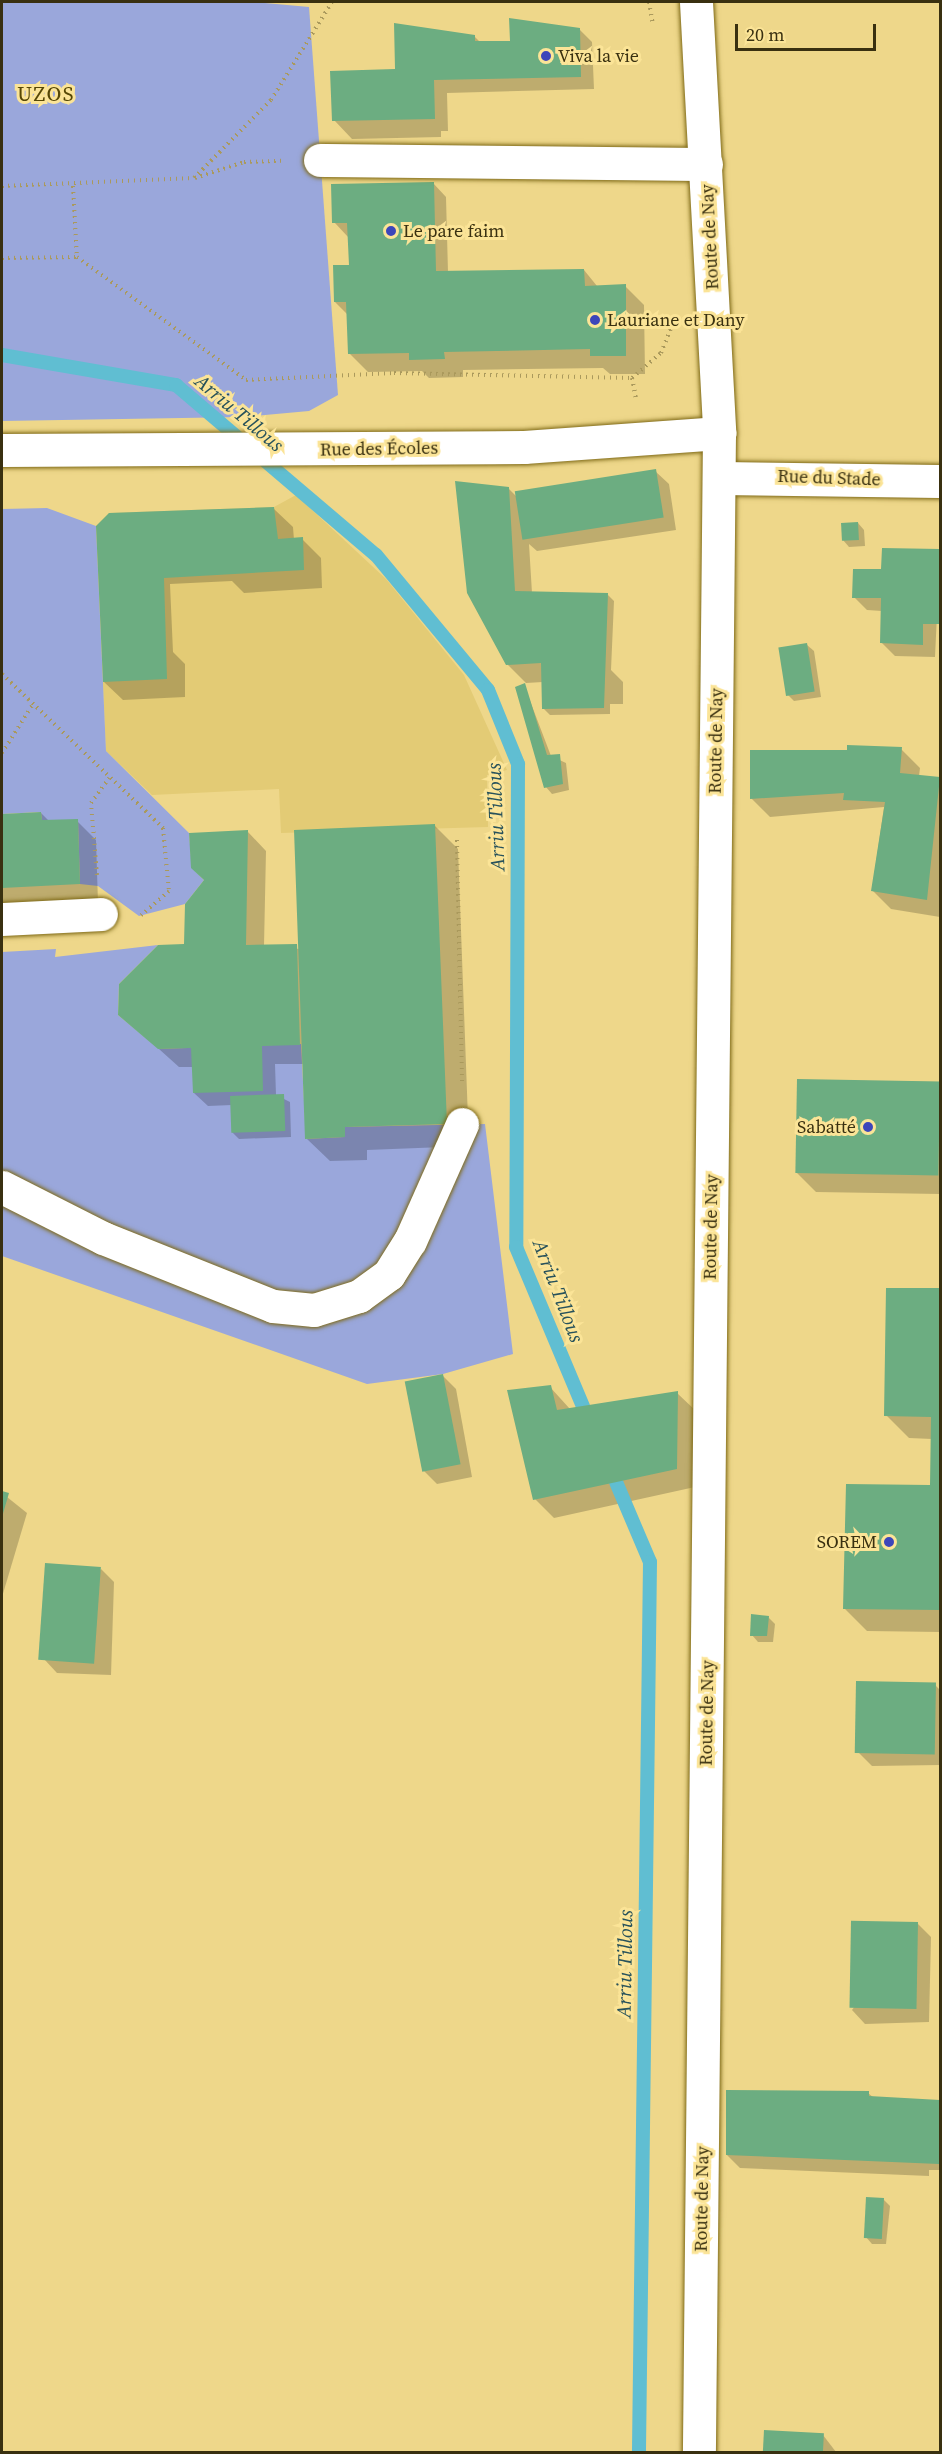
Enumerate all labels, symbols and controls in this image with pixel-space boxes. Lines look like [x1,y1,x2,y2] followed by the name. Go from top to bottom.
[738,12,879,50] scale bar
[746,22,784,47] text: 20 m
[558,45,639,67] place label: Viva la vie
[539,49,553,63] marker: Viva la vie
[17,81,75,107] district label: UZOS
[696,184,724,290] street label: Route de Nay
[403,220,505,242] place label: Le pare faim
[384,224,398,238] marker: Le pare faim
[607,309,744,331] place label: Lauriane et Dany
[588,313,602,327] marker: Lauriane et Dany
[190,369,288,457] water label: Arriu Tillous
[320,437,438,461] street label: Rue des Écoles
[777,465,881,491] street label: Rue du Stade
[704,688,728,794] street label: Route de Nay
[482,763,510,871] water label: Arriu Tillous
[797,1116,856,1138] place label: Sabatté
[861,1120,875,1134] marker: Sabatté
[699,1174,723,1280] street label: Route de Nay
[527,1236,589,1346] water label: Arriu Tillous
[817,1531,877,1553] place label: SOREM
[882,1535,896,1549] marker: SOREM
[695,1660,719,1766] street label: Route de Nay
[612,1910,638,2018] water label: Arriu Tillous
[690,2146,714,2252] street label: Route de Nay

